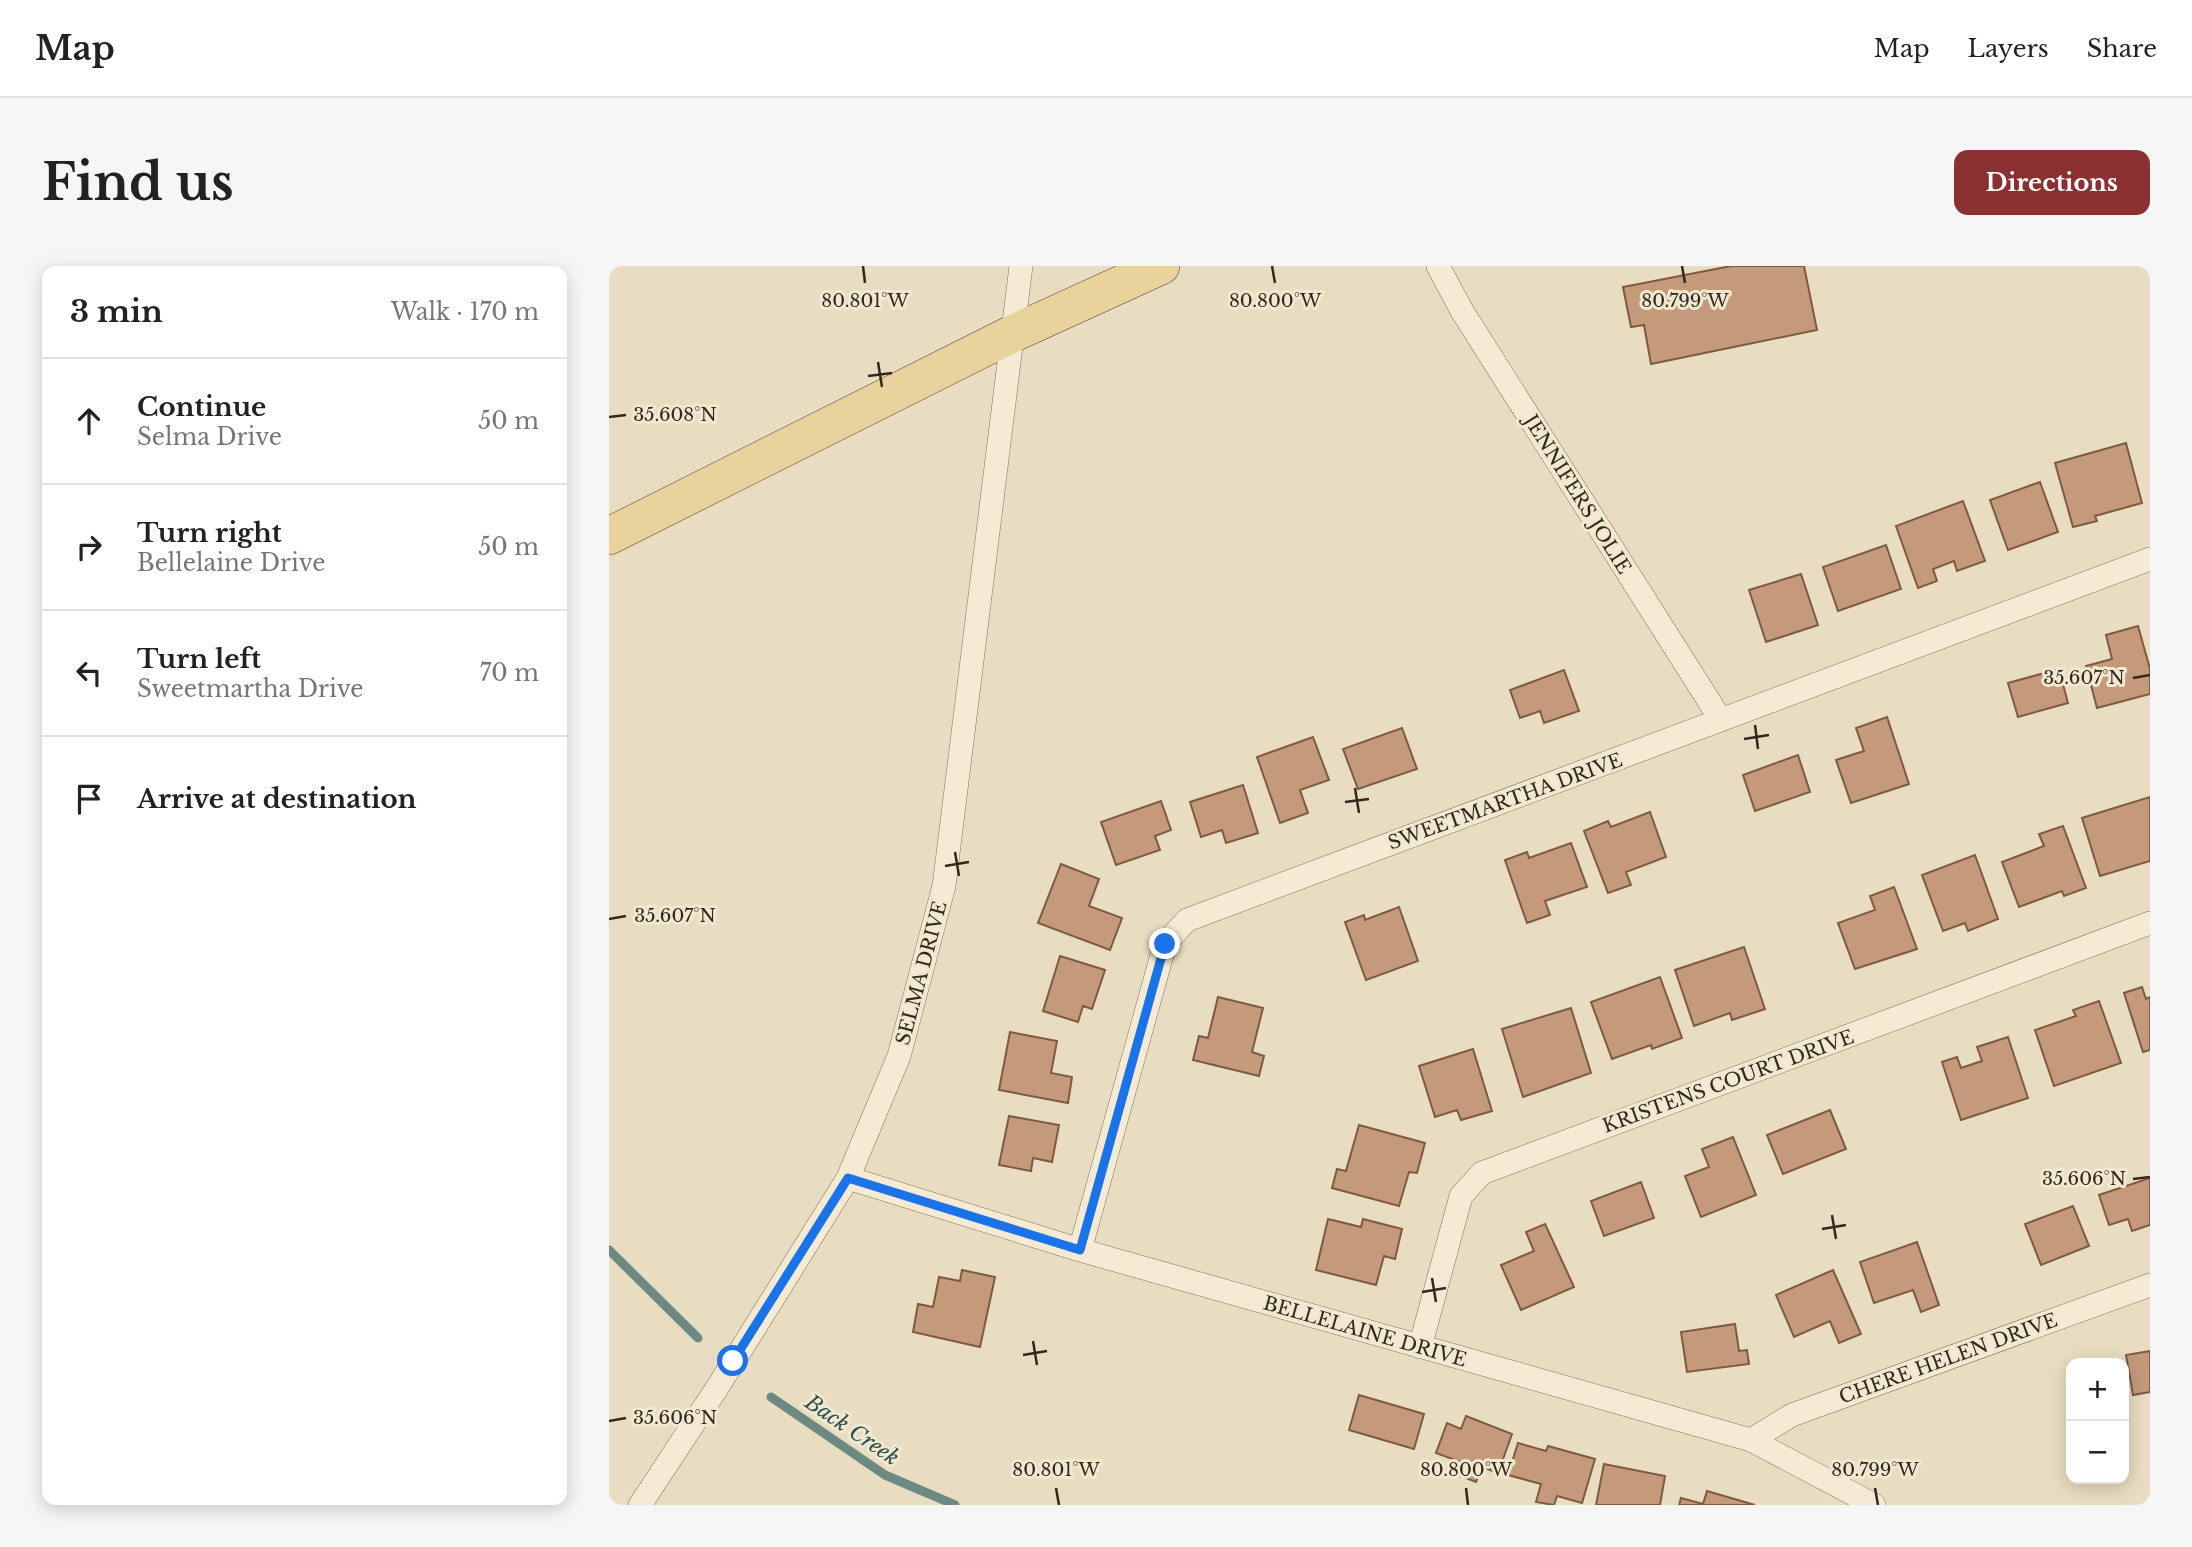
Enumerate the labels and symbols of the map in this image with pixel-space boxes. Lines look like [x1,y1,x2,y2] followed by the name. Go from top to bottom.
[821,290,909,312] text: 80.801°W
[1229,290,1322,312] text: 80.800°W
[1641,290,1730,312] text: 80.799°W
[633,404,717,426] text: 35.608°N
[1518,408,1636,578] street label: JENNIFERS JOLIE
[2043,667,2125,689] text: 35.607°N
[1385,748,1625,855] street label: SWEETMARTHA DRIVE
[891,899,952,1048] street label: SELMA DRIVE
[634,905,716,927] text: 35.607°N
[1149,928,1180,959] route end
[1599,1025,1857,1138] street label: KRISTENS COURT DRIVE
[2042,1168,2126,1190] text: 35.606°N
[1261,1291,1469,1372] street label: BELLELAINE DRIVE
[1836,1308,2060,1409] street label: CHERE HELEN DRIVE
[717,1345,748,1376] route start
[799,1389,904,1471] water label: Back Creek
[633,1407,717,1429] text: 35.606°N
[1012,1459,1100,1481] text: 80.801°W
[1420,1459,1513,1481] text: 80.800°W
[1831,1459,1920,1481] text: 80.799°W

